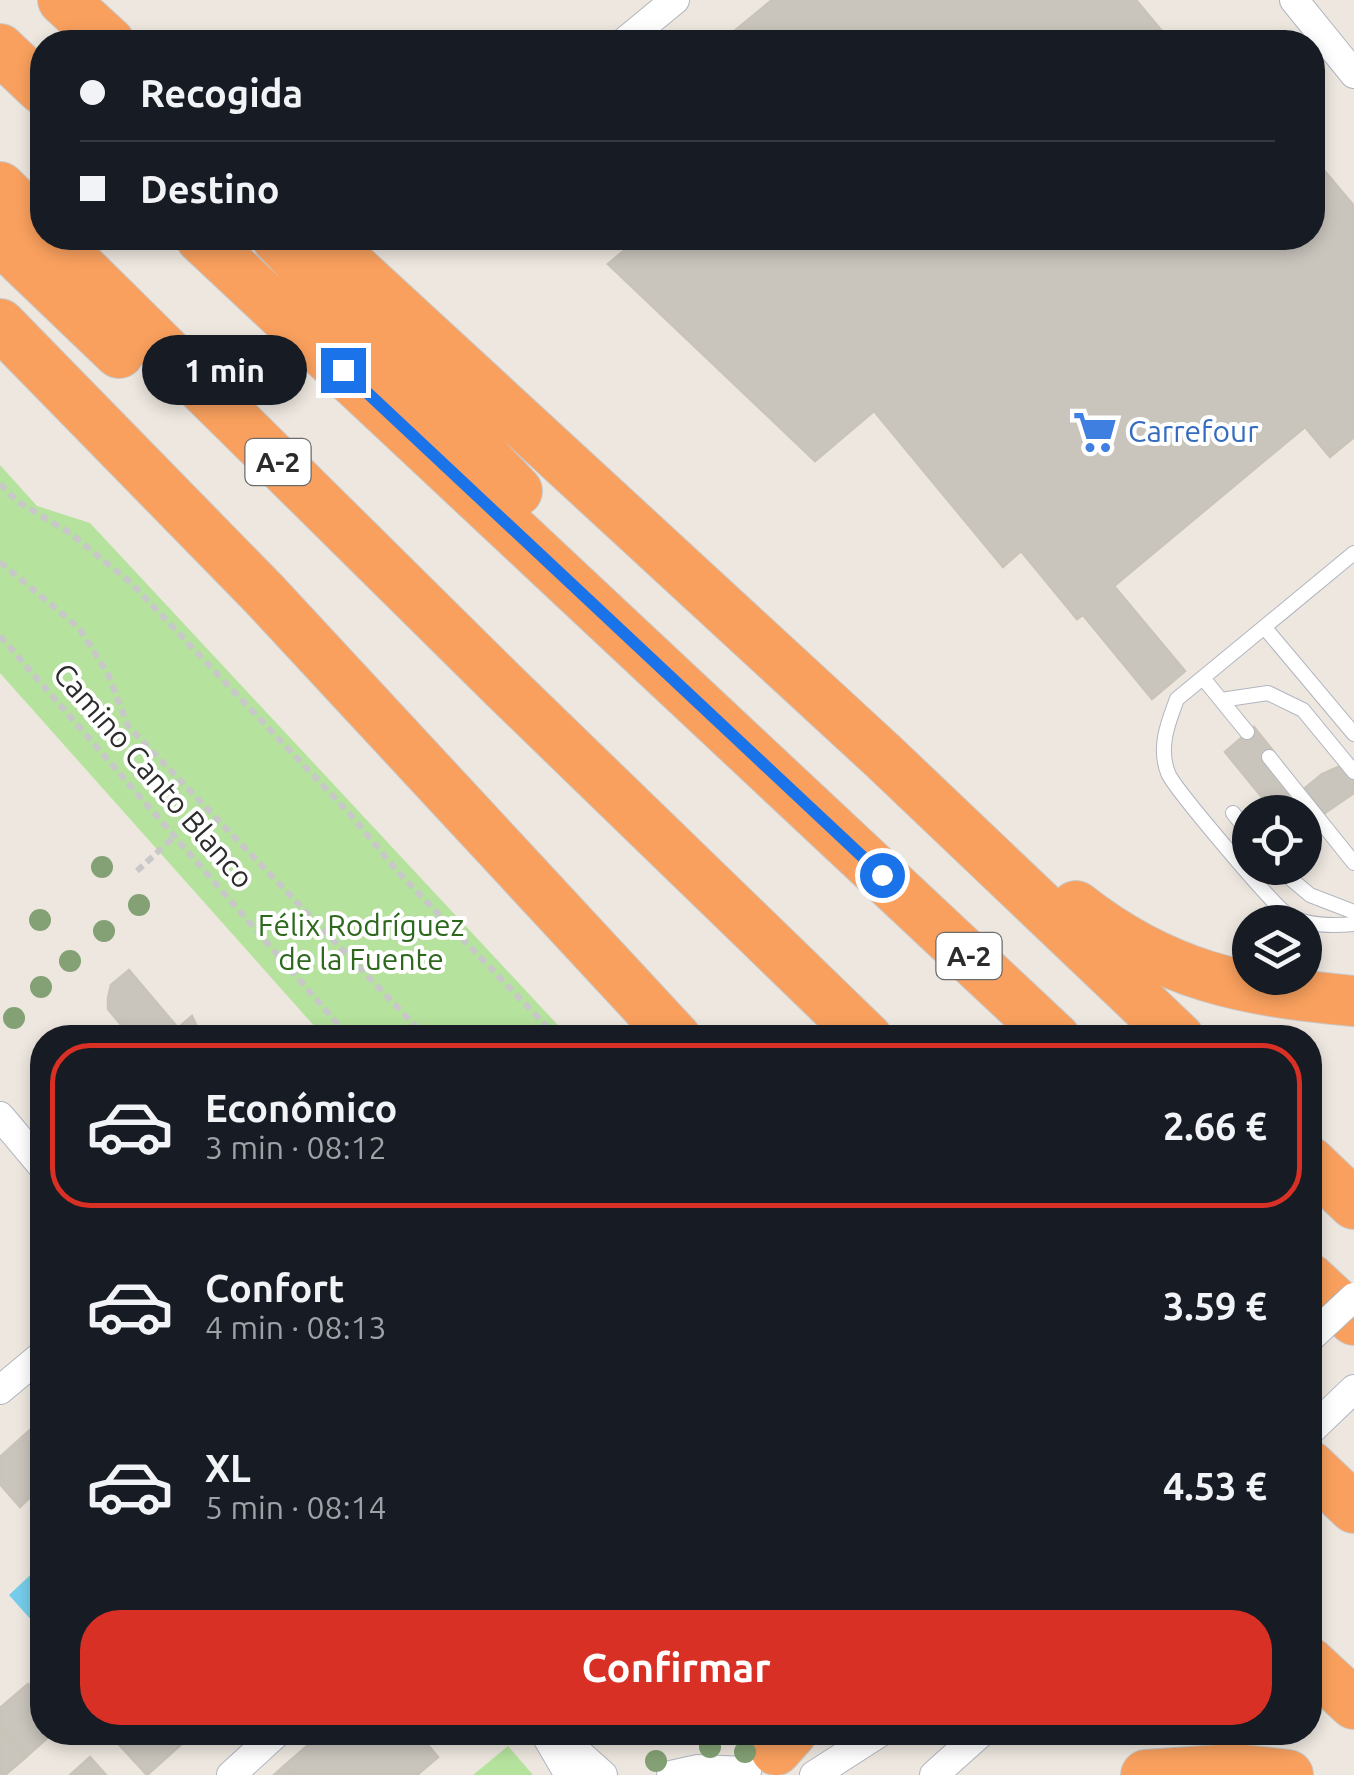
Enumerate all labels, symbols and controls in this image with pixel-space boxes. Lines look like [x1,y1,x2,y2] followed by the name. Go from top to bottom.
[140,72,303,114] text: Recogida
[140,168,280,210] text: Destino
[143,335,308,405] callout: 1 min
[321,348,366,393] route end
[184,352,265,388] text: 1 min
[1071,408,1119,456] supermarket icon: Carrefour
[1128,414,1259,448] place label: Carrefour
[246,439,310,485] road number: A-2
[47,656,261,895] street label: Camino Canto Blanco
[1232,795,1322,995] map controls
[1232,795,1322,885] button: locate
[860,853,905,898] route start
[1232,905,1322,995] button: layers
[258,908,464,976] park label: Félix Rodríguez de la Fuente
[936,933,1002,979] road number: A-2
[85,1081,175,1171] icon: car
[205,1087,397,1129] text: Económico
[1163,1105,1267,1147] text: 2.66 €
[205,1129,387,1165] text: 3 min · 08:12
[85,1261,175,1351] icon: car
[205,1267,344,1309] text: Confort
[1163,1285,1267,1327] text: 3.59 €
[205,1309,387,1345] text: 4 min · 08:13
[85,1441,175,1531] icon: car
[205,1447,251,1489] text: XL
[1163,1465,1267,1507] text: 4.53 €
[205,1489,387,1525] text: 5 min · 08:14
[80,1610,1272,1725] button: Confirmar

